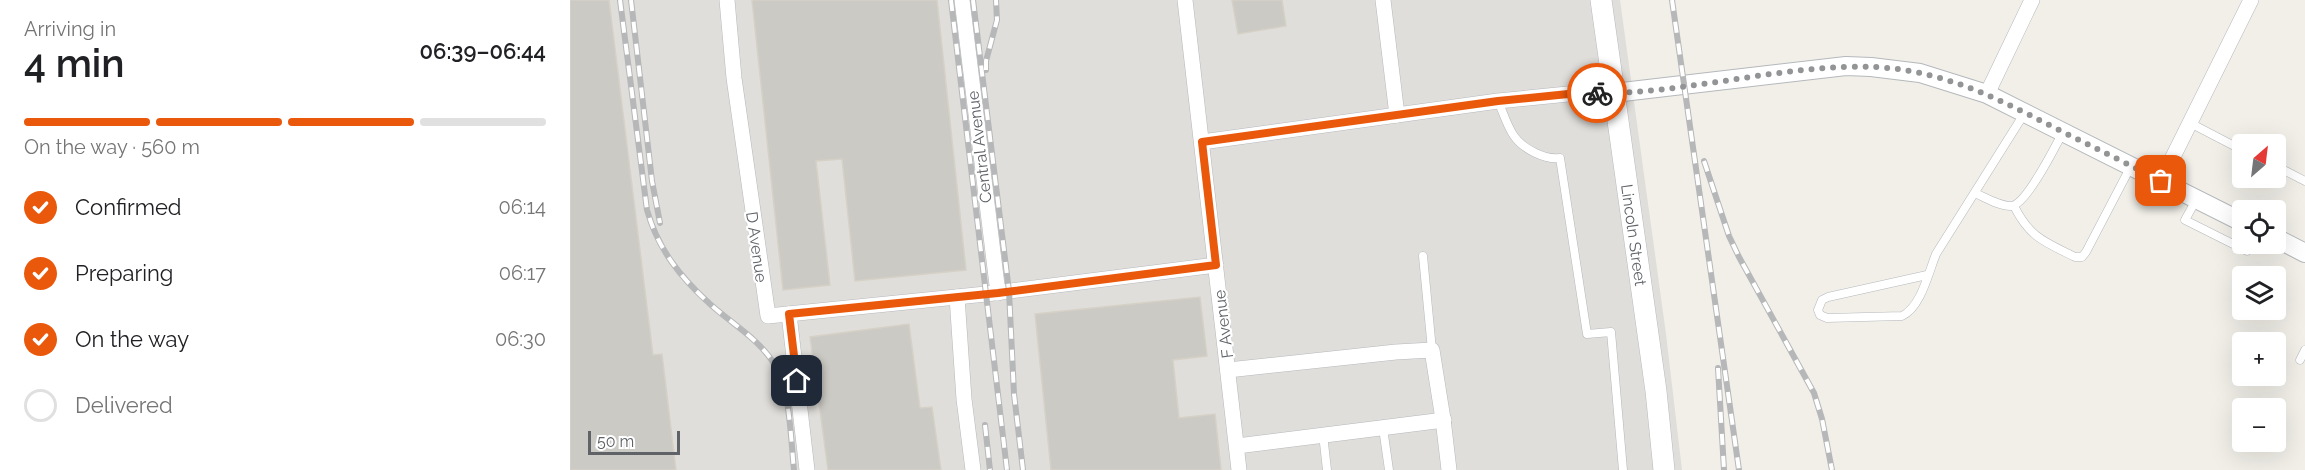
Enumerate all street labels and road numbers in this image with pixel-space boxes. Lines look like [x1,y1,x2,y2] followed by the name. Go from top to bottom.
[963,90,996,204] street label: Central Avenue
[1617,183,1650,288] street label: Lincoln Street
[742,211,771,284] street label: D Avenue
[1210,289,1237,359] street label: F Avenue

